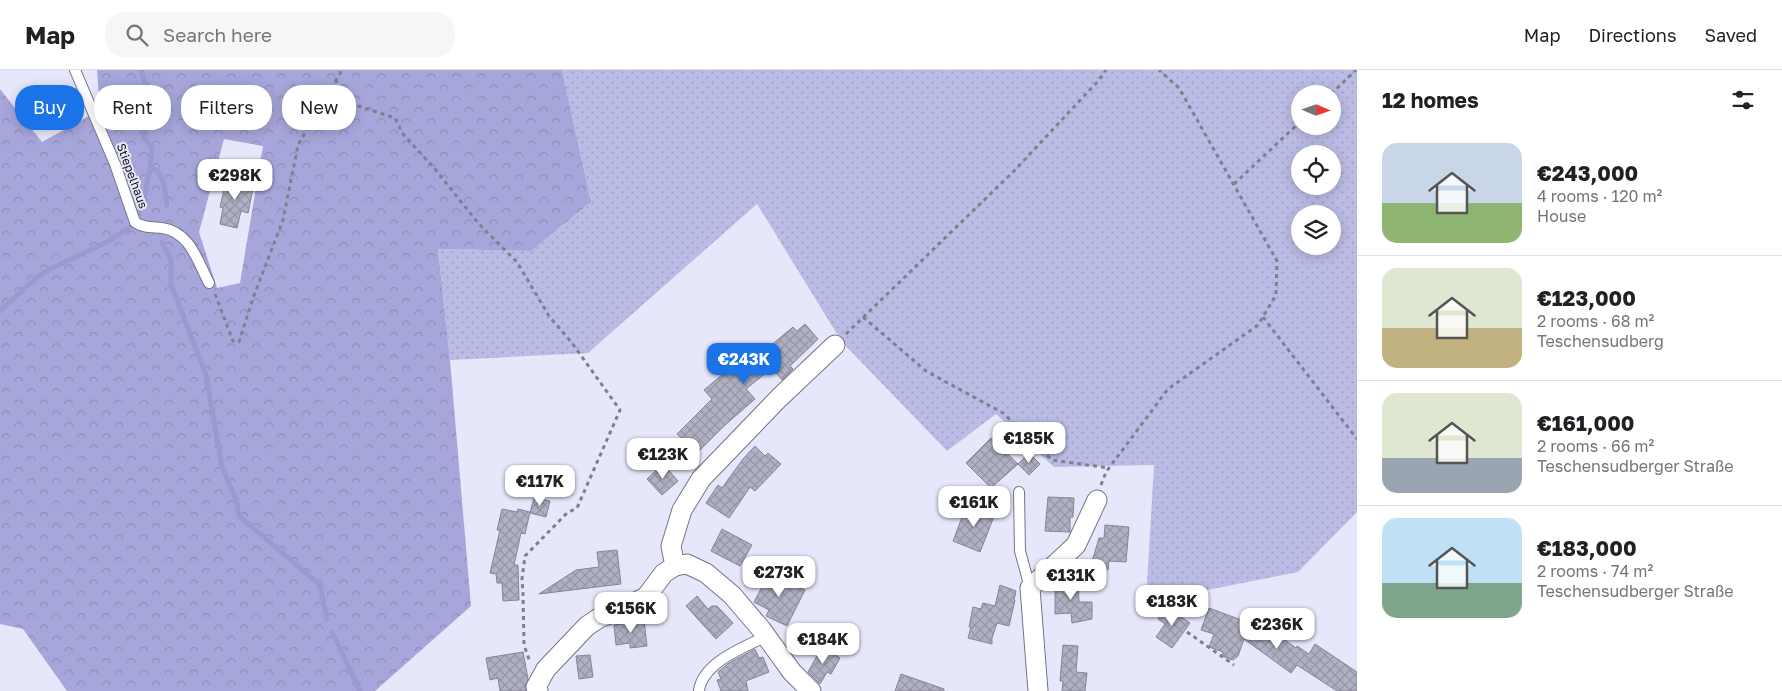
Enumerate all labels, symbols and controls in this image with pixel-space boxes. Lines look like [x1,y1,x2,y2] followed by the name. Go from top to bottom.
[105,12,455,57] search box
[25,20,75,49] text: Map
[123,21,151,49] icon: search
[163,23,272,46] text: Search here
[1524,24,1560,46] text: Map
[1588,24,1676,46] text: Directions
[1704,24,1757,46] text: Saved
[15,85,84,130] chip: Buy
[94,85,171,130] chip: Rent
[181,85,272,130] chip: Filters
[282,85,356,130] chip: New
[1291,85,1341,135] north arrow
[1291,85,1341,255] map controls
[1729,86,1757,114] icon: filters
[1382,87,1479,113] text: 12 homes
[114,141,151,211] street label: Stiepelhaus
[1291,145,1341,195] button: locate
[200,158,270,201] pin: €298K
[1537,160,1638,186] text: €243,000
[1422,163,1482,223] icon: home
[208,165,262,185] text: €298K
[1537,186,1662,206] text: 4 rooms · 120 m²
[1291,205,1341,255] button: layers
[1537,206,1586,226] text: House
[1537,285,1636,311] text: €123,000
[1422,288,1482,348] icon: home
[1537,311,1654,331] text: 2 rooms · 68 m²
[1537,331,1664,351] text: Teschensudberg
[709,342,779,385] pin: €243K
[718,349,770,369] text: €243K
[1537,410,1634,436] text: €161,000
[1422,413,1482,473] icon: home
[994,422,1064,464] pin: €185K
[1003,428,1055,448] text: €185K
[1537,436,1654,456] text: 2 rooms · 66 m²
[628,438,698,480] pin: €123K
[638,444,688,464] text: €123K
[1537,456,1733,476] text: Teschensudberger Straße
[505,464,575,507] pin: €117K
[516,471,564,491] text: €117K
[939,486,1009,528] pin: €161K
[949,492,999,512] text: €161K
[1537,535,1637,561] text: €183,000
[1422,538,1482,598] icon: home
[744,556,814,598] pin: €273K
[1036,558,1106,601] pin: €131K
[1537,561,1653,581] text: 2 rooms · 74 m²
[753,562,805,582] text: €273K
[1046,565,1096,585] text: €131K
[1537,581,1733,601] text: Teschensudberger Straße
[1137,584,1207,627] pin: €183K
[1146,591,1198,611] text: €183K
[596,592,666,634] pin: €156K
[605,598,657,618] text: €156K
[1242,608,1312,650] pin: €236K
[1251,614,1303,634] text: €236K
[788,622,858,665] pin: €184K
[797,629,849,649] text: €184K

